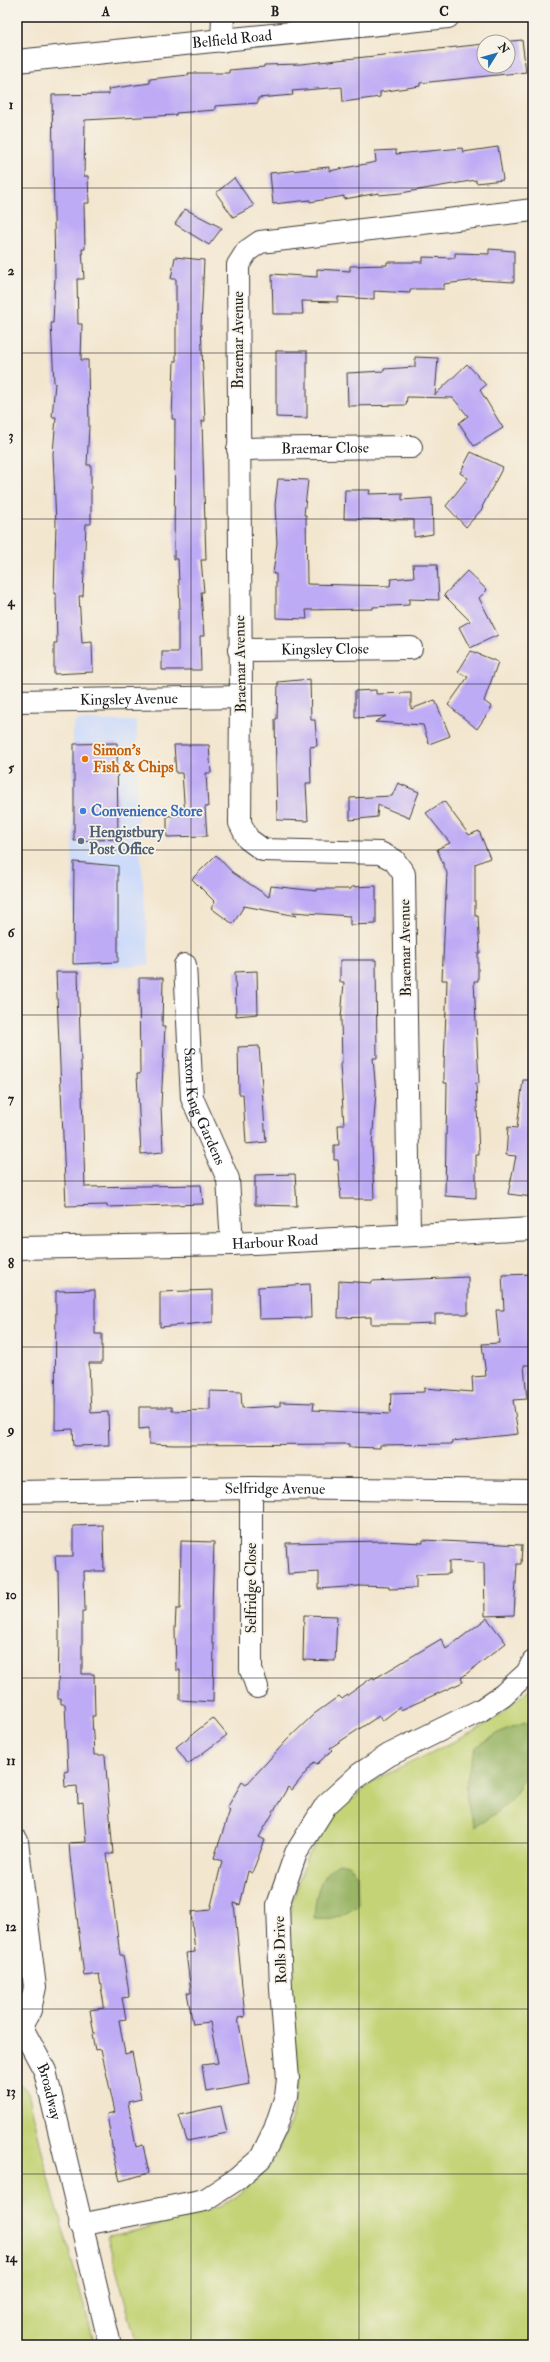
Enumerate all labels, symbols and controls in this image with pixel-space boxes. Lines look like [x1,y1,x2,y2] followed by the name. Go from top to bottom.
[101,4,111,20] text: A
[271,4,279,20] text: B
[439,4,449,20] text: C
[191,26,273,53] street label: Belfield Road
[476,34,516,74] north arrow
[495,40,512,57] text: N
[9,97,14,113] text: 1
[8,263,15,279] text: 2
[229,291,248,389] street label: Braemar Avenue
[9,428,14,444] text: 3
[281,438,369,459] street label: Braemar Close
[6,594,15,610] text: 4
[230,615,251,713] street label: Braemar Avenue
[281,639,369,660] street label: Kingsley Close
[80,689,178,710] street label: Kingsley Avenue
[93,741,174,778] place label: Simon's Fish & Chips
[80,754,90,764] marker: Simon's Fish & Chips
[8,760,14,776] text: 5
[91,802,203,821] place label: Convenience Store
[78,806,88,816] marker: Convenience Store
[89,823,165,859] place label: Hengistbury Post Office
[76,836,86,846] marker: Hengistbury Post Office
[395,899,416,997] street label: Braemar Avenue
[8,925,16,941] text: 6
[179,1047,230,1168] street label: Saxon King Gardens
[8,1091,15,1107] text: 7
[231,1231,319,1254] street label: Harbour Road
[8,1256,14,1272] text: 8
[6,1422,15,1438] text: 9
[225,1479,325,1499] street label: Selfridge Avenue
[242,1543,261,1633] street label: Selfridge Close
[5,1587,17,1603] text: 10
[6,1753,16,1769] text: 11
[270,1916,291,1984] street label: Rolls Drive
[5,1919,17,1935] text: 12
[32,2060,65,2122] street label: Broadway
[6,2084,16,2100] text: 13
[5,2250,18,2266] text: 14

